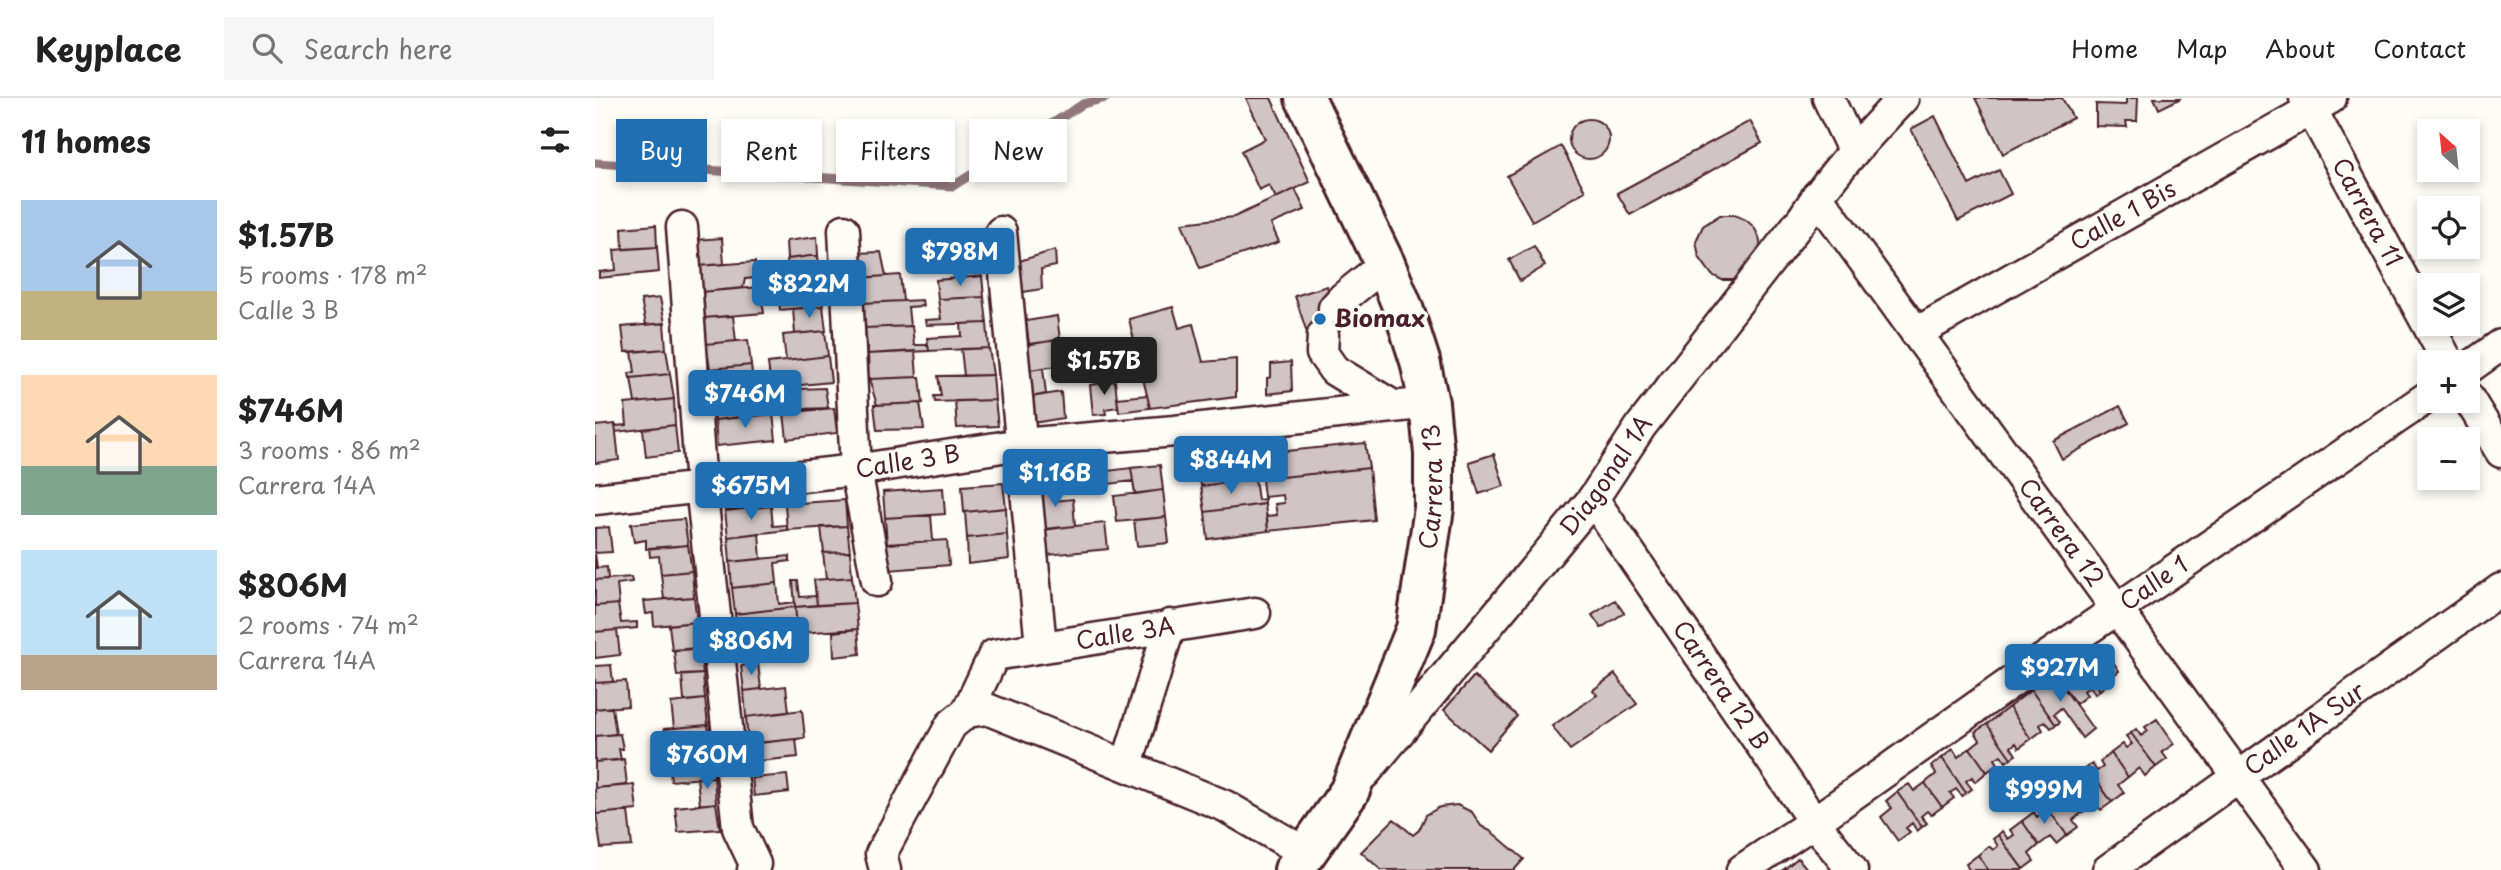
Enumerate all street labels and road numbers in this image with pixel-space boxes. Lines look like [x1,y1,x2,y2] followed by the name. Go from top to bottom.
[2324,150,2413,272] street label: Carrera 11
[2062,169,2182,258] street label: Calle 1 Bis
[1550,406,1659,543] street label: Diagonal 1A
[1408,423,1450,552] street label: Carrera 13
[853,434,962,486] street label: Calle 3 B
[2011,470,2115,593] street label: Carrera 12
[2112,546,2195,618] street label: Calle 1
[1073,606,1177,658] street label: Calle 3A
[1665,612,1780,756] street label: Carrera 12 B
[2236,671,2372,783] street label: Calle 1A Sur

